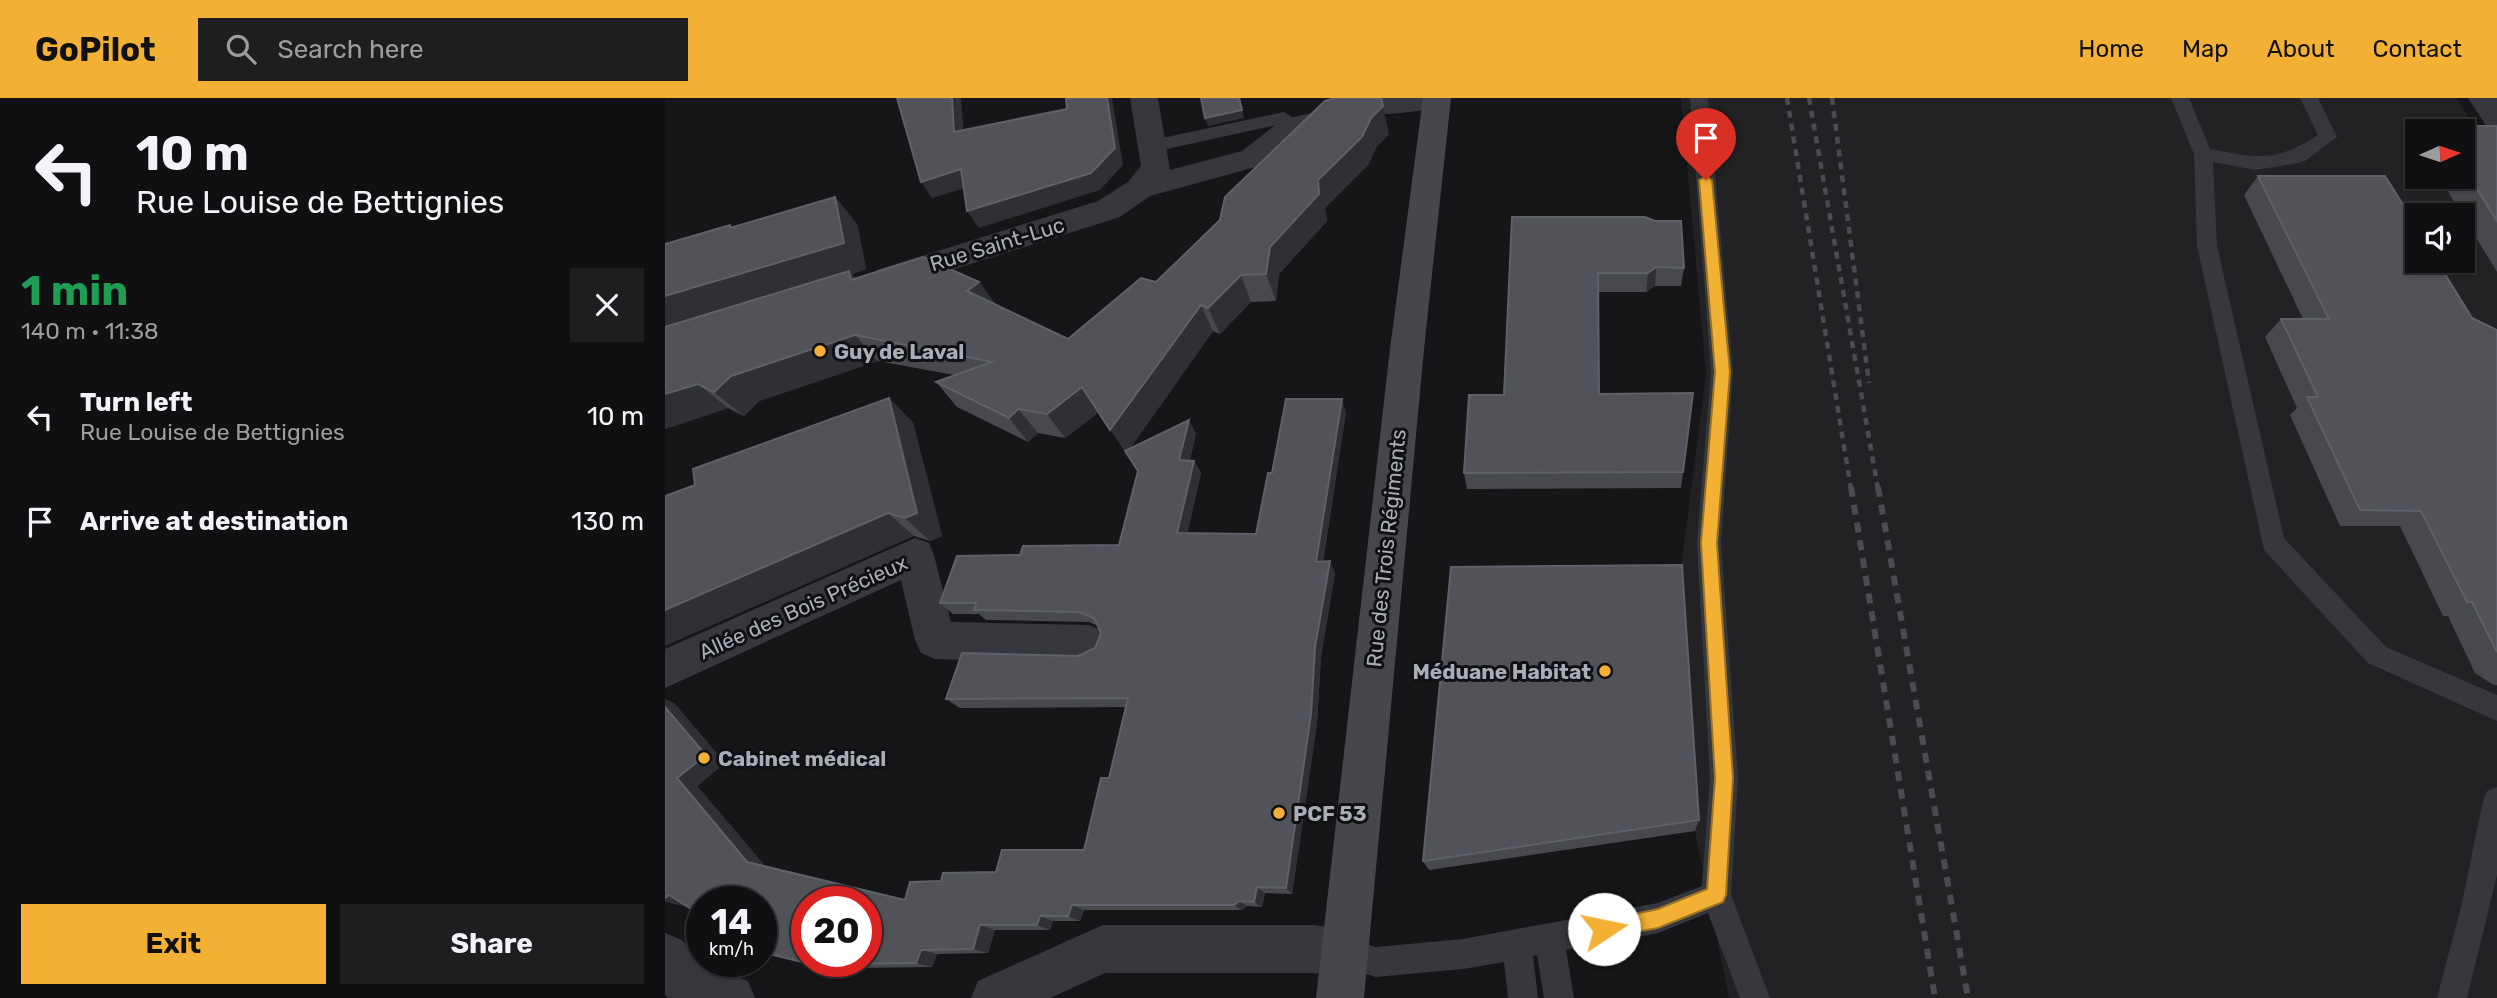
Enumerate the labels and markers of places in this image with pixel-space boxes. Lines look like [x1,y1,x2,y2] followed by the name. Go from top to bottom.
[1676,108,1736,180] pin
[834,339,964,364] place label: Guy de Laval
[812,343,828,359] marker: Guy de Laval
[1412,659,1591,684] place label: Méduane Habitat
[1597,663,1613,679] marker: Méduane Habitat
[718,746,886,771] place label: Cabinet médical
[696,750,712,766] marker: Cabinet médical
[1293,801,1366,826] place label: PCF 53
[1271,805,1287,821] marker: PCF 53

